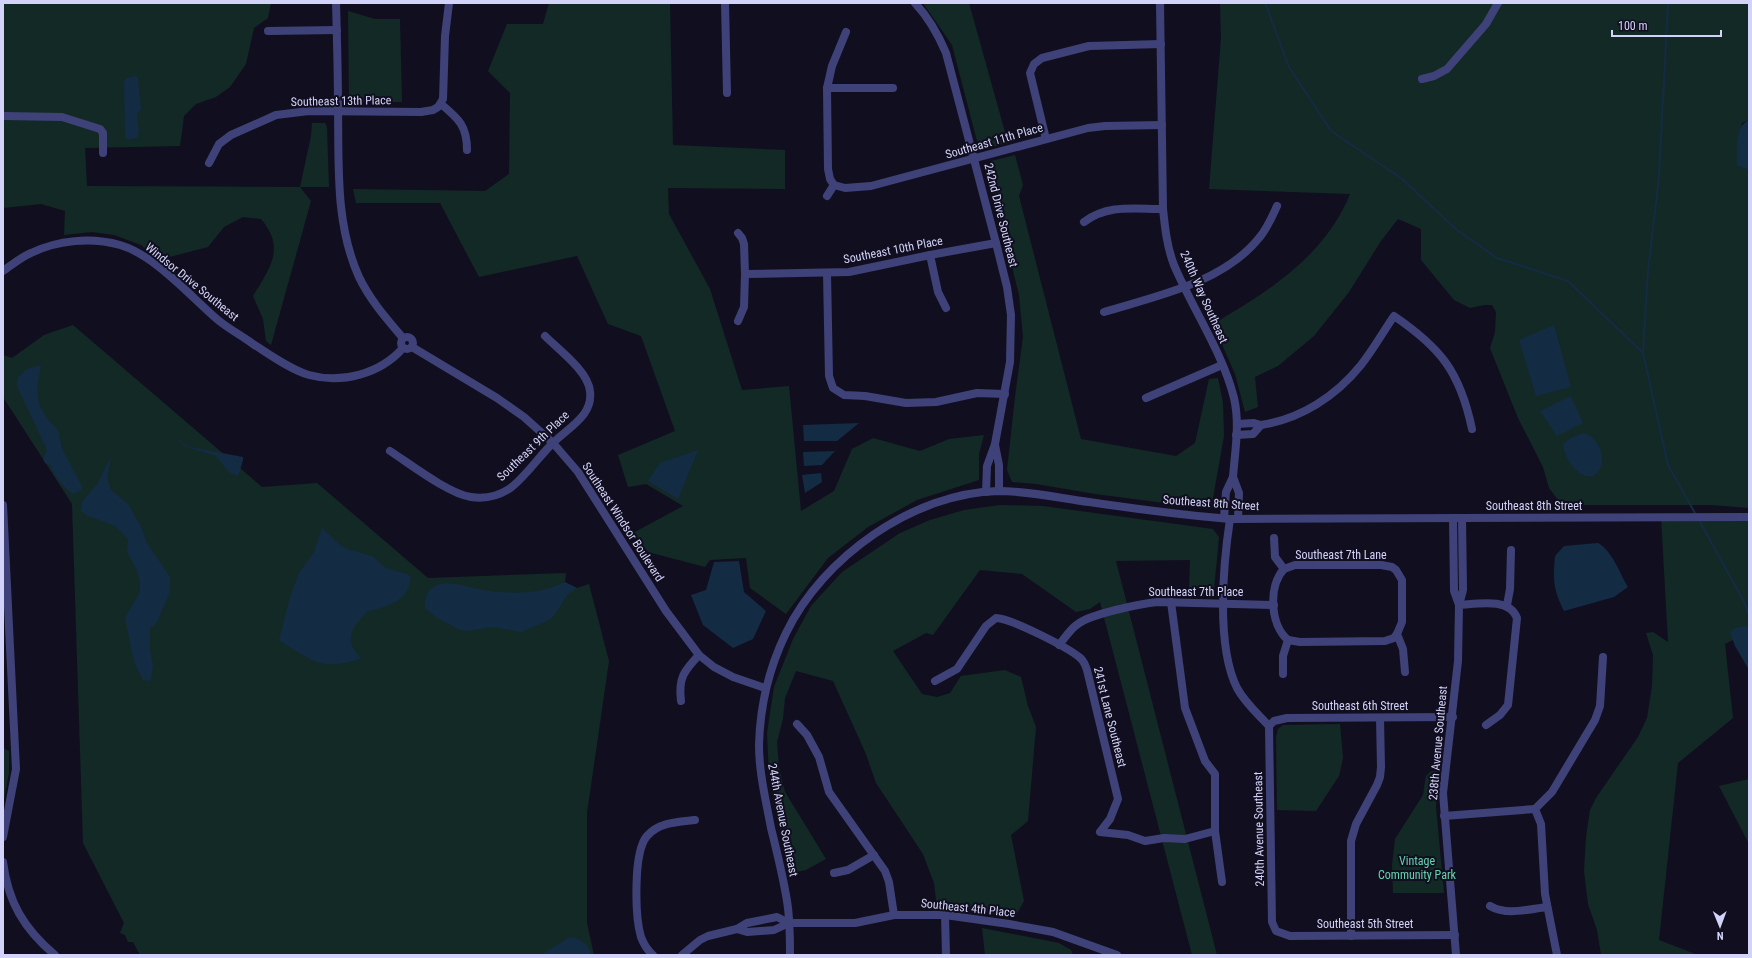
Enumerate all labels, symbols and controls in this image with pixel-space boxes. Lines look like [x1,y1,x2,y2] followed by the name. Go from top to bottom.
[1612,12,1721,38] scale bar
[1618,19,1648,33] text: 100 m
[290,93,392,109] street label: Southeast 13th Place
[944,120,1045,162] street label: Southeast 11th Place
[981,162,1021,269] street label: 242nd Drive Southeast
[842,233,944,266] street label: Southeast 10th Place
[142,240,242,324] street label: Windsor Drive Southeast
[1177,248,1231,346] street label: 240th Way Southeast
[494,408,572,484] street label: Southeast 9th Place
[579,460,667,584] street label: Southeast Windsor Boulevard
[1162,493,1260,513] street label: Southeast 8th Street
[1486,499,1583,513] street label: Southeast 8th Street
[1295,548,1387,562] street label: Southeast 7th Lane
[1149,585,1244,599] street label: Southeast 7th Place
[1091,665,1129,769] street label: 241st Lane Southeast
[1426,685,1450,801] street label: 238th Avenue Southeast
[1312,699,1409,713] street label: Southeast 6th Street
[765,762,801,878] street label: 244th Avenue Southeast
[1251,771,1267,887] street label: 240th Avenue Southeast
[1378,854,1457,882] park label: Vintage Community Park
[920,896,1016,920] street label: Southeast 4th Place
[1700,906,1740,946] north arrow
[1317,917,1414,931] street label: Southeast 5th Street
[1716,929,1724,942] text: N

